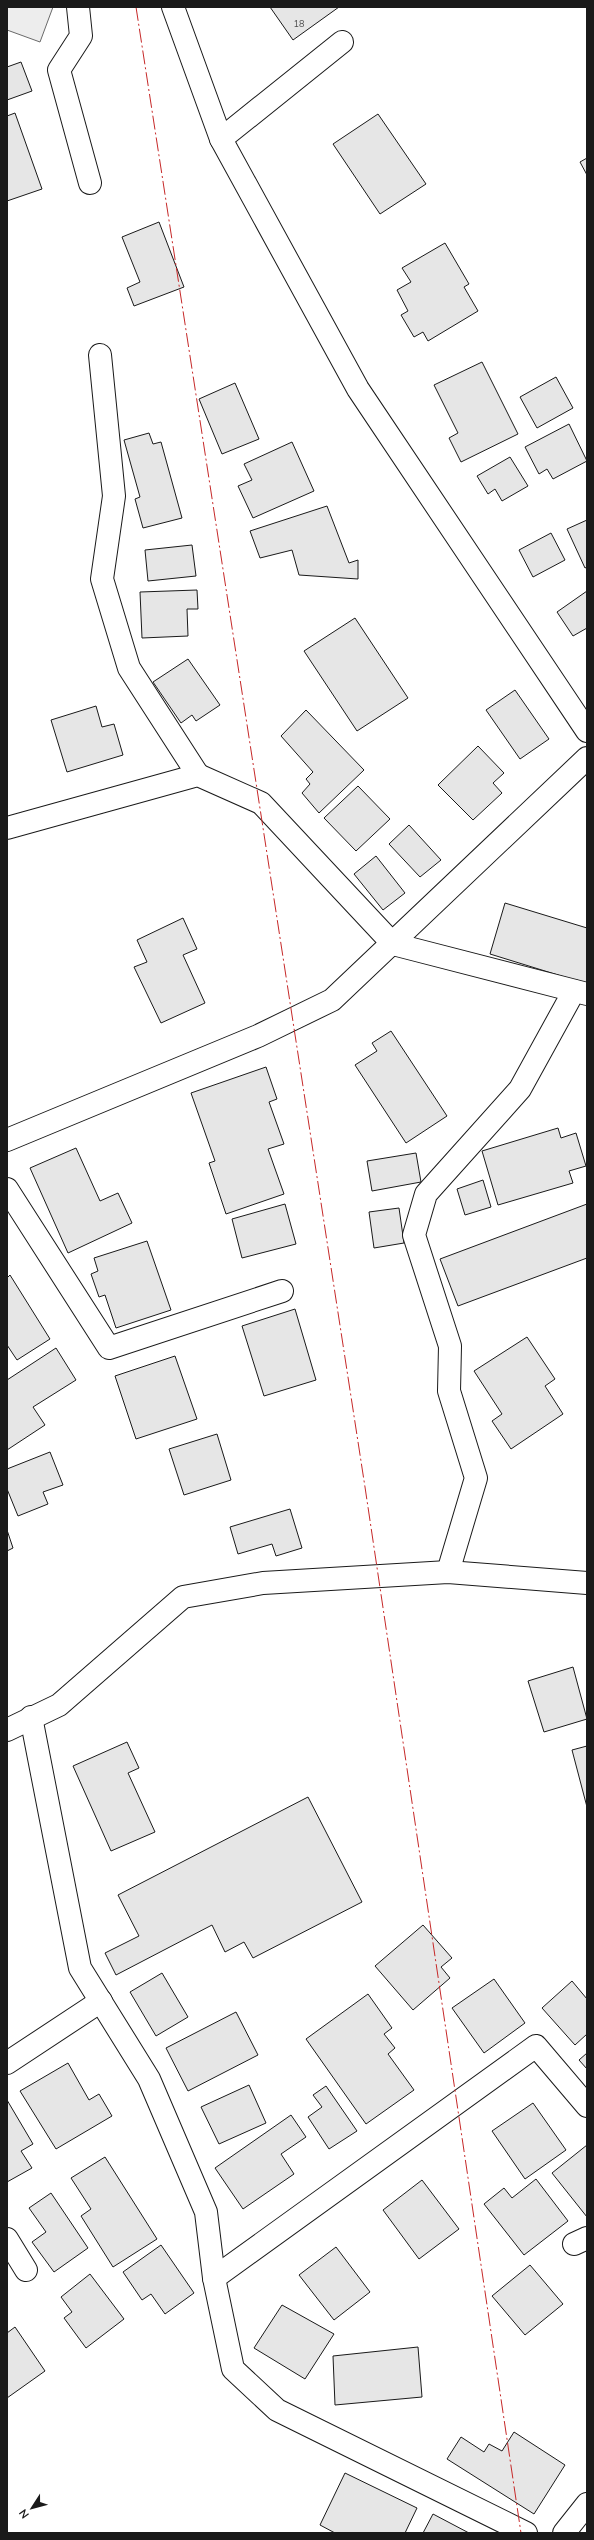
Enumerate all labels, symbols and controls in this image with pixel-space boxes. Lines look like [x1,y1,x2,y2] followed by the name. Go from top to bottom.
[294,18,304,29] house number: 18
[12,2488,52,2528] north arrow
[16,2506,32,2521] text: N

